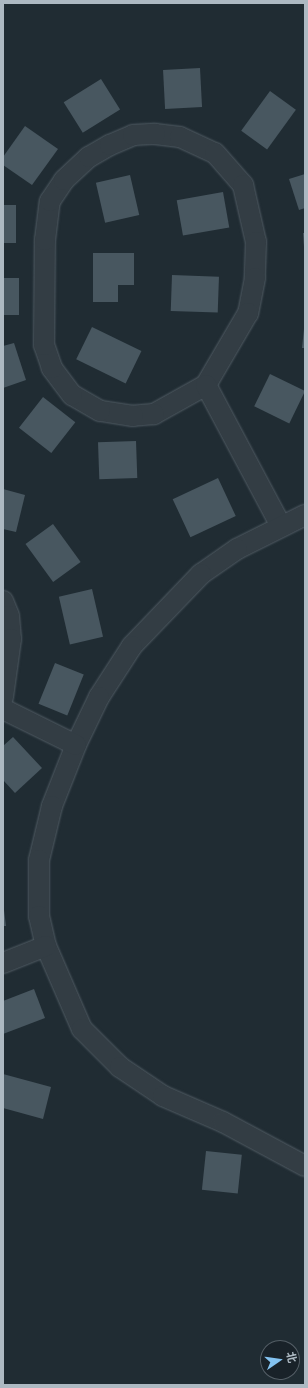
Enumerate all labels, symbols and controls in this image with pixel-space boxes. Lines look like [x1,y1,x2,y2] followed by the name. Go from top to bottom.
[260,1340,300,1380] north arrow
[284,1351,299,1364] text: 北

